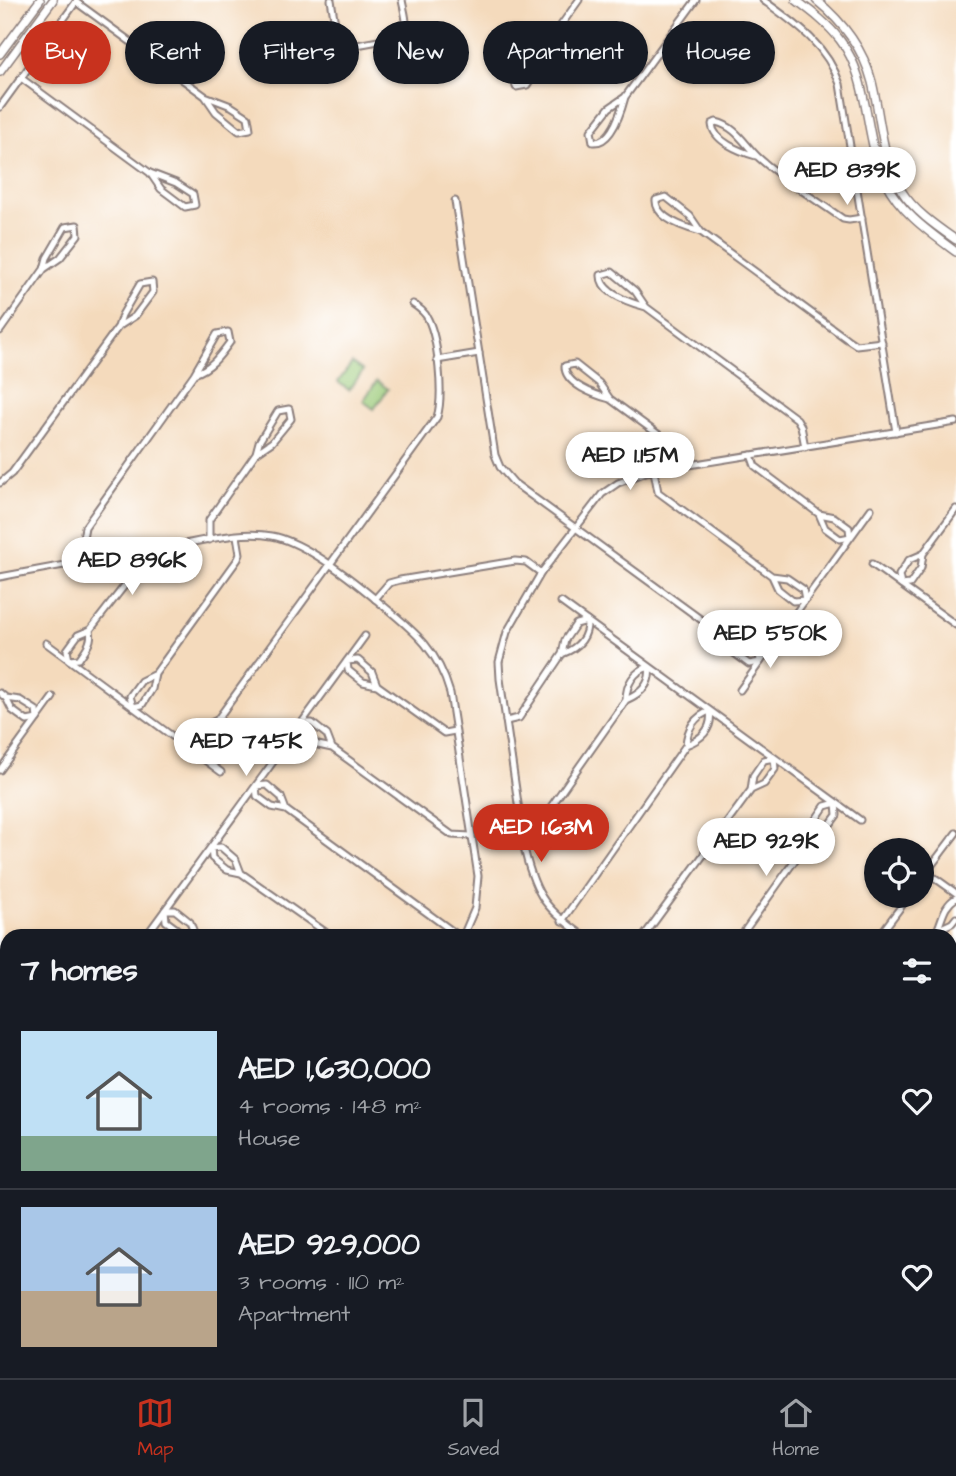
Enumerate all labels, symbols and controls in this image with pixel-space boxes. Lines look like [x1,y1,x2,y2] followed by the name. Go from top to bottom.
[21,21,111,84] chip: Buy
[125,21,225,84] chip: Rent
[239,21,359,84] chip: Filters
[373,21,469,84] chip: New
[483,21,648,84] chip: Apartment
[662,21,775,84] chip: House
[775,148,919,207] pin: AED 839K
[794,154,900,186] text: AED 839K
[550,433,710,492] pin: AED 1.15M
[582,439,678,471] text: AED 1.15M
[60,538,204,597] pin: AED 896K
[78,544,186,576] text: AED 896K
[698,610,842,670] pin: AED 550K
[713,617,827,649] text: AED 550K
[174,718,318,778] pin: AED 745K
[190,725,302,757] text: AED 745K
[461,804,621,864] pin: AED 1.63M
[489,811,593,843] text: AED 1.63M
[694,818,838,878] pin: AED 929K
[713,825,819,857] text: AED 929K
[864,838,934,908] map controls
[864,838,934,908] button: locate
[21,950,138,992] text: 7 homes
[898,952,936,990] icon: filters
[238,1048,431,1090] text: AED 1,630,000
[77,1059,161,1143] icon: home
[898,1082,936,1120] icon: heart
[238,1090,422,1122] text: 4 rooms · 148 m²
[238,1122,301,1154] text: House
[238,1224,420,1266] text: AED 929,000
[77,1235,161,1319] icon: home
[898,1258,936,1296] icon: heart
[238,1266,405,1298] text: 3 rooms · 110 m²
[238,1298,350,1330] text: Apartment
[136,1394,174,1463] tab: Map
[447,1394,499,1463] tab: Saved
[772,1394,819,1463] tab: Home

